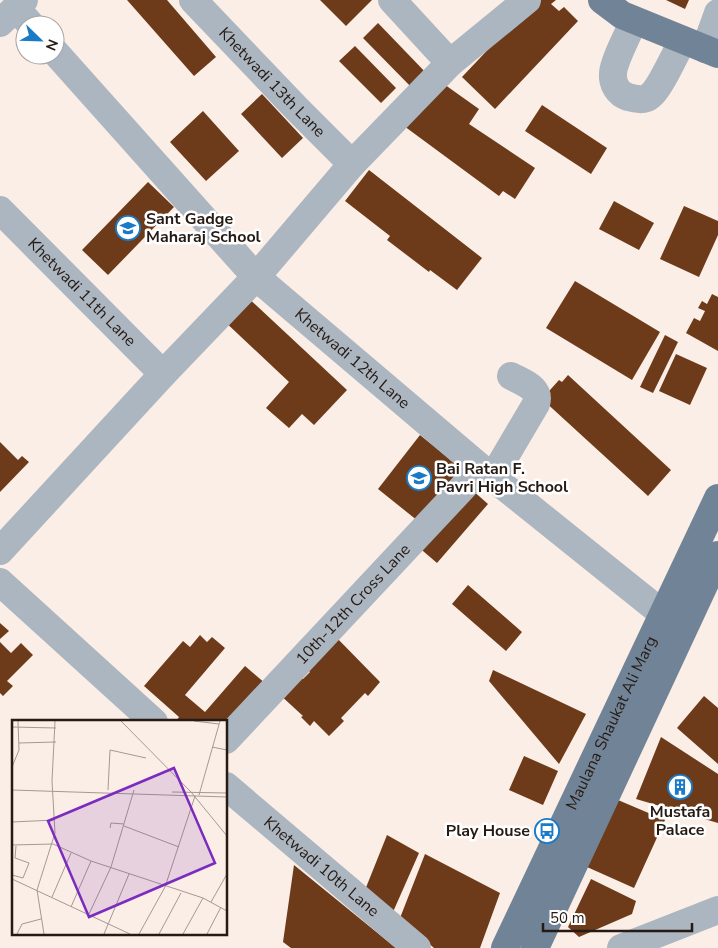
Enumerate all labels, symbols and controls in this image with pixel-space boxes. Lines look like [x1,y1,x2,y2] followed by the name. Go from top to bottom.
[15,15,65,65] north arrow
[214,22,330,142] street label: Khetwadi 13th Lane
[41,36,62,53] text: N
[146,208,261,248] place label: Sant Gadge Maharaj School
[115,215,141,241] school or university icon: Sant Gadge Maharaj School
[23,233,141,351] street label: Khetwadi 11th Lane
[290,303,415,414] street label: Khetwadi 12th Lane
[436,458,568,498] place label: Bai Ratan F. Pavri High School
[406,465,432,491] school or university icon: Bai Ratan F. Pavri High School
[291,539,415,670] street label: 10th-12th Cross Lane
[561,632,662,814] street label: Maulana Shaukat Ali Marg
[12,720,228,936] inset map
[667,774,693,800] building icon: Mustafa Palace
[650,801,710,841] place label: Mustafa Palace
[259,812,384,922] street label: Khetwadi 10th Lane
[534,818,560,844] bus stop icon: Play House
[446,820,530,842] place label: Play House
[543,900,692,932] scale bar
[550,908,585,928] text: 50 m

